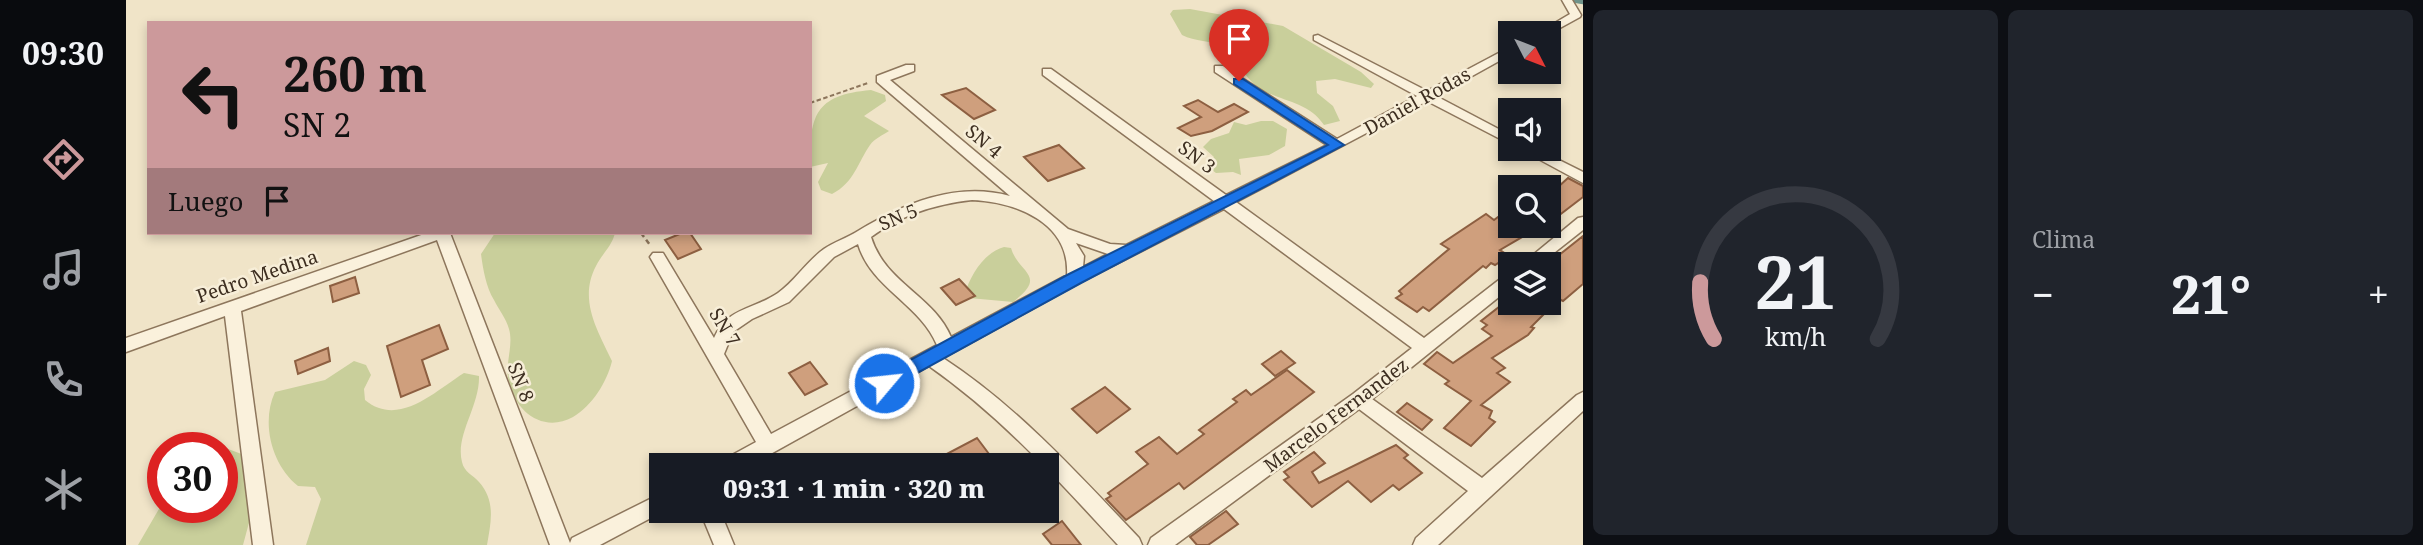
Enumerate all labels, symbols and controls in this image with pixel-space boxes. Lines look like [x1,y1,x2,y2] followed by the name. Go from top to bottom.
[1209,9,1269,81] pin
[1220,20,1258,58] icon: arrive
[1498,21,1561,84] north arrow
[1498,21,1561,315] map controls
[22,31,104,74] text: 09:30
[283,40,427,106] text: 260 m
[168,49,259,140] icon: left
[1359,61,1475,141] street label: Daniel Rodas
[1498,98,1561,161] button: sound
[283,103,351,146] text: SN 2
[960,118,1008,164] street label: SN 4
[1173,134,1221,180] street label: SN 3
[39,135,88,184] icon: directions
[1498,175,1561,238] button: search
[258,182,296,220] icon: arrive
[168,183,244,219] text: Luego
[874,197,922,237] street label: SN 5
[2032,223,2095,255] text: Clima
[1754,231,1837,330] text: 21
[193,243,321,309] street label: Pedro Medina
[39,245,88,294] icon: music
[1498,252,1561,315] button: layers
[2171,258,2251,329] text: 21°
[2032,268,2054,320] text: −
[2368,268,2389,320] text: +
[703,303,747,351] street label: SN 7
[1765,318,1826,352] text: km/h
[847,346,921,420] position arrow
[1258,352,1414,478] street label: Marcelo Fernandez
[39,355,88,404] icon: phone
[502,358,540,406] street label: SN 8
[147,432,238,523] speed limit sign: 30
[39,465,88,514] icon: climate
[723,470,985,506] text: 09:31 · 1 min · 320 m

